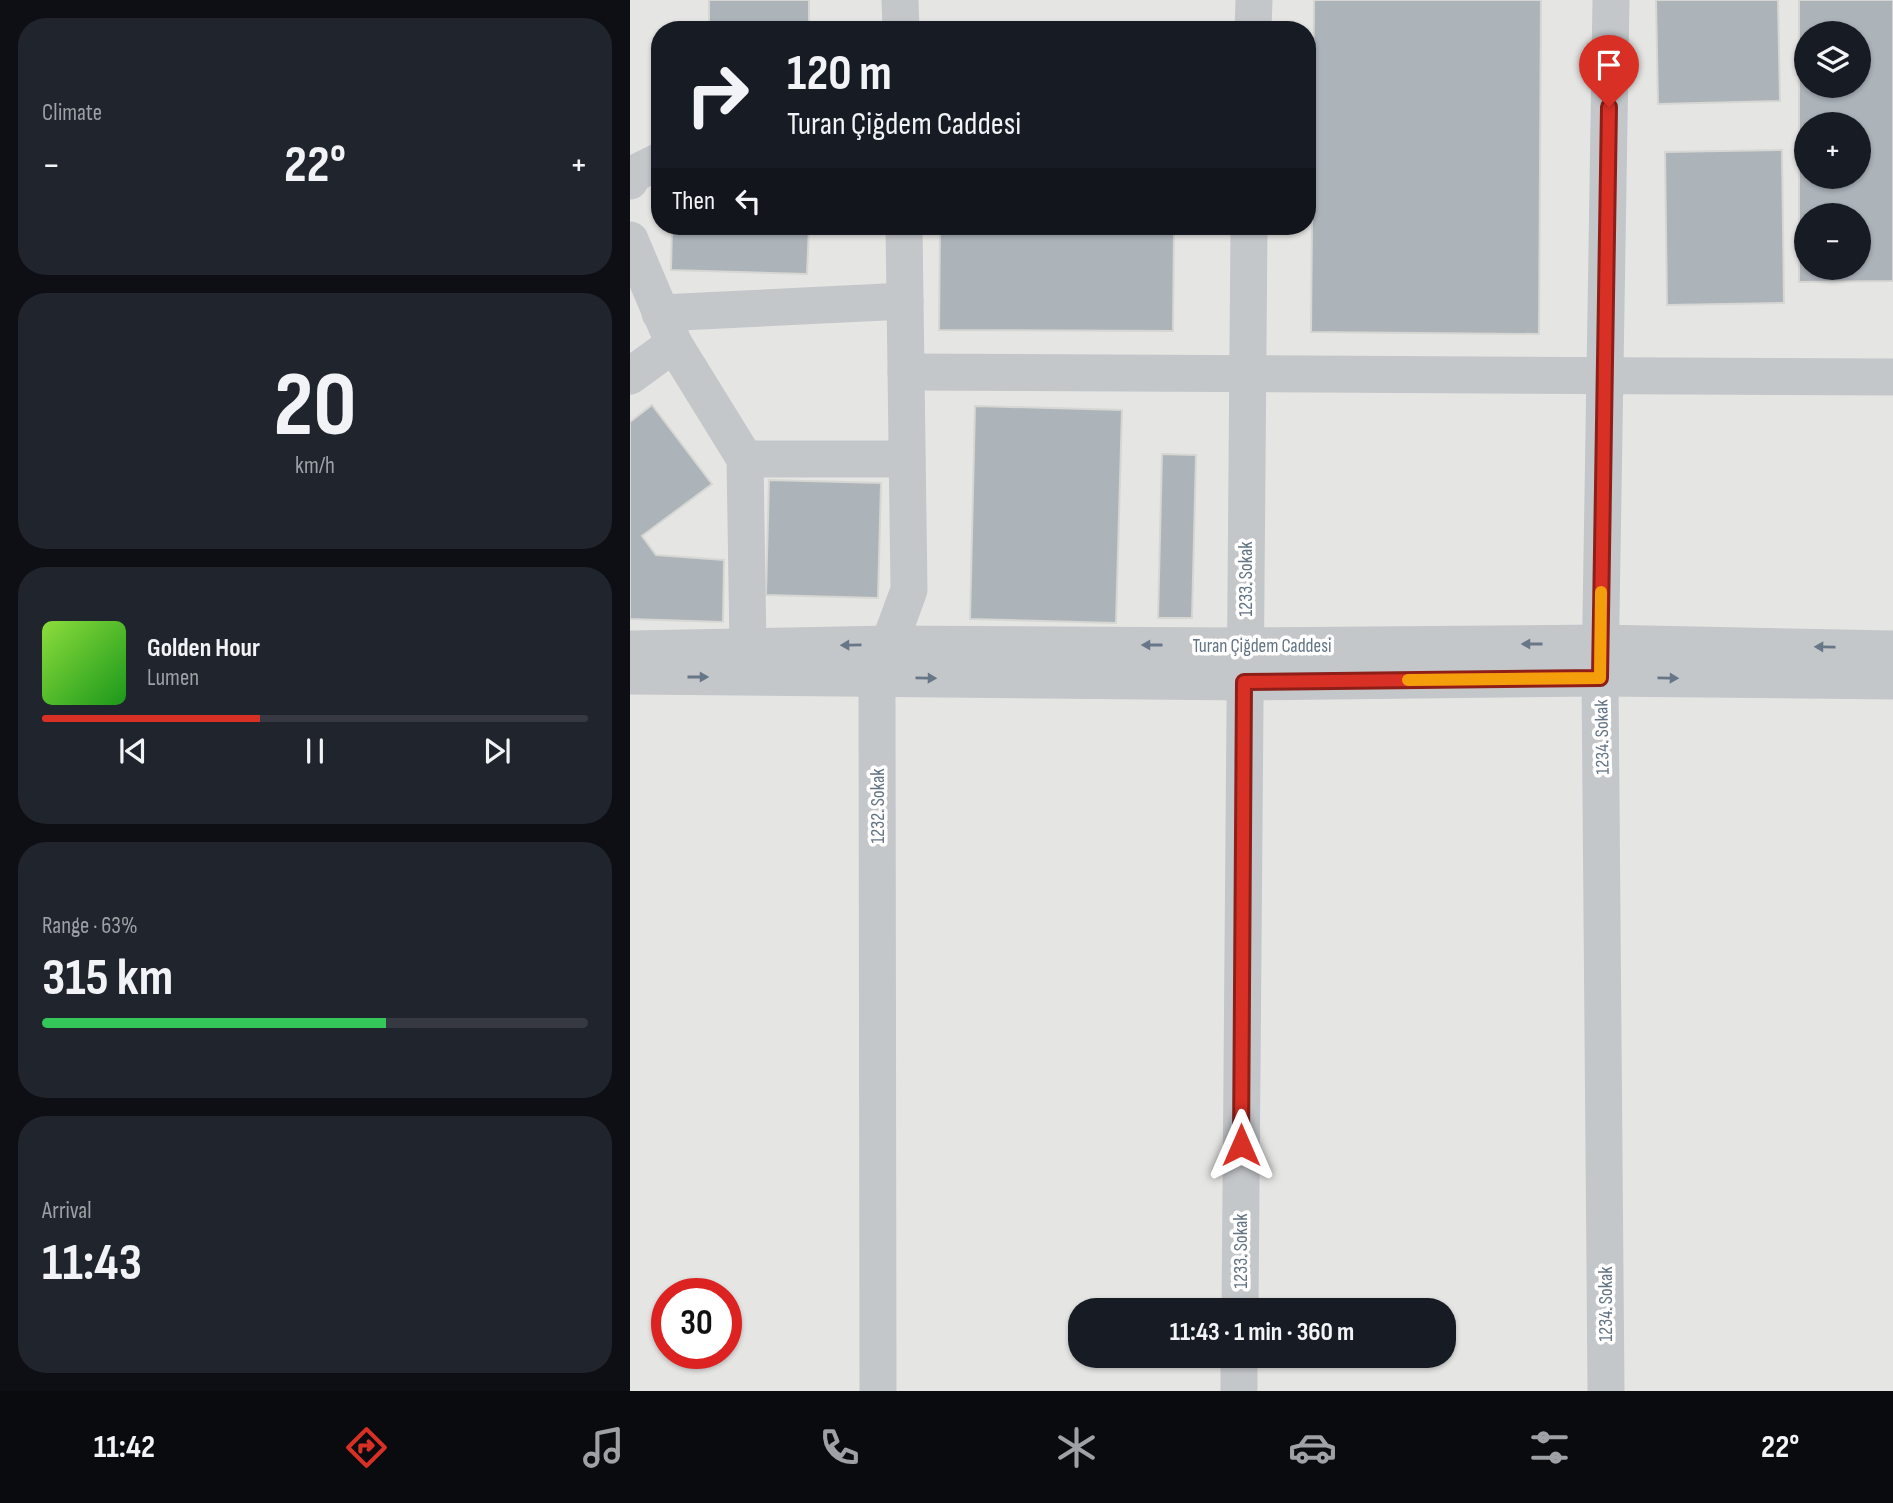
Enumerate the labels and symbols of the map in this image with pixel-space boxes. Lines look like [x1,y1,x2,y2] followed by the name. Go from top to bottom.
[1579,35,1639,107] pin
[1235,541,1258,617] street label: 1233. Sokak
[1193,635,1332,658] street label: Turan Çiğdem Caddesi
[1521,638,1543,650] one-way arrow
[840,639,862,651] one-way arrow
[1141,639,1163,651] one-way arrow
[1814,642,1836,653] one-way arrow
[687,671,709,683] one-way arrow
[915,672,937,683] one-way arrow
[1657,672,1679,684] one-way arrow
[1590,698,1615,775] street label: 1234. Sokak
[867,768,890,844] street label: 1232. Sokak
[1204,1108,1278,1182] position arrow
[1230,1213,1253,1289] street label: 1233. Sokak
[1595,1266,1618,1342] street label: 1234. Sokak
[651,1278,742,1369] speed limit sign: 30

